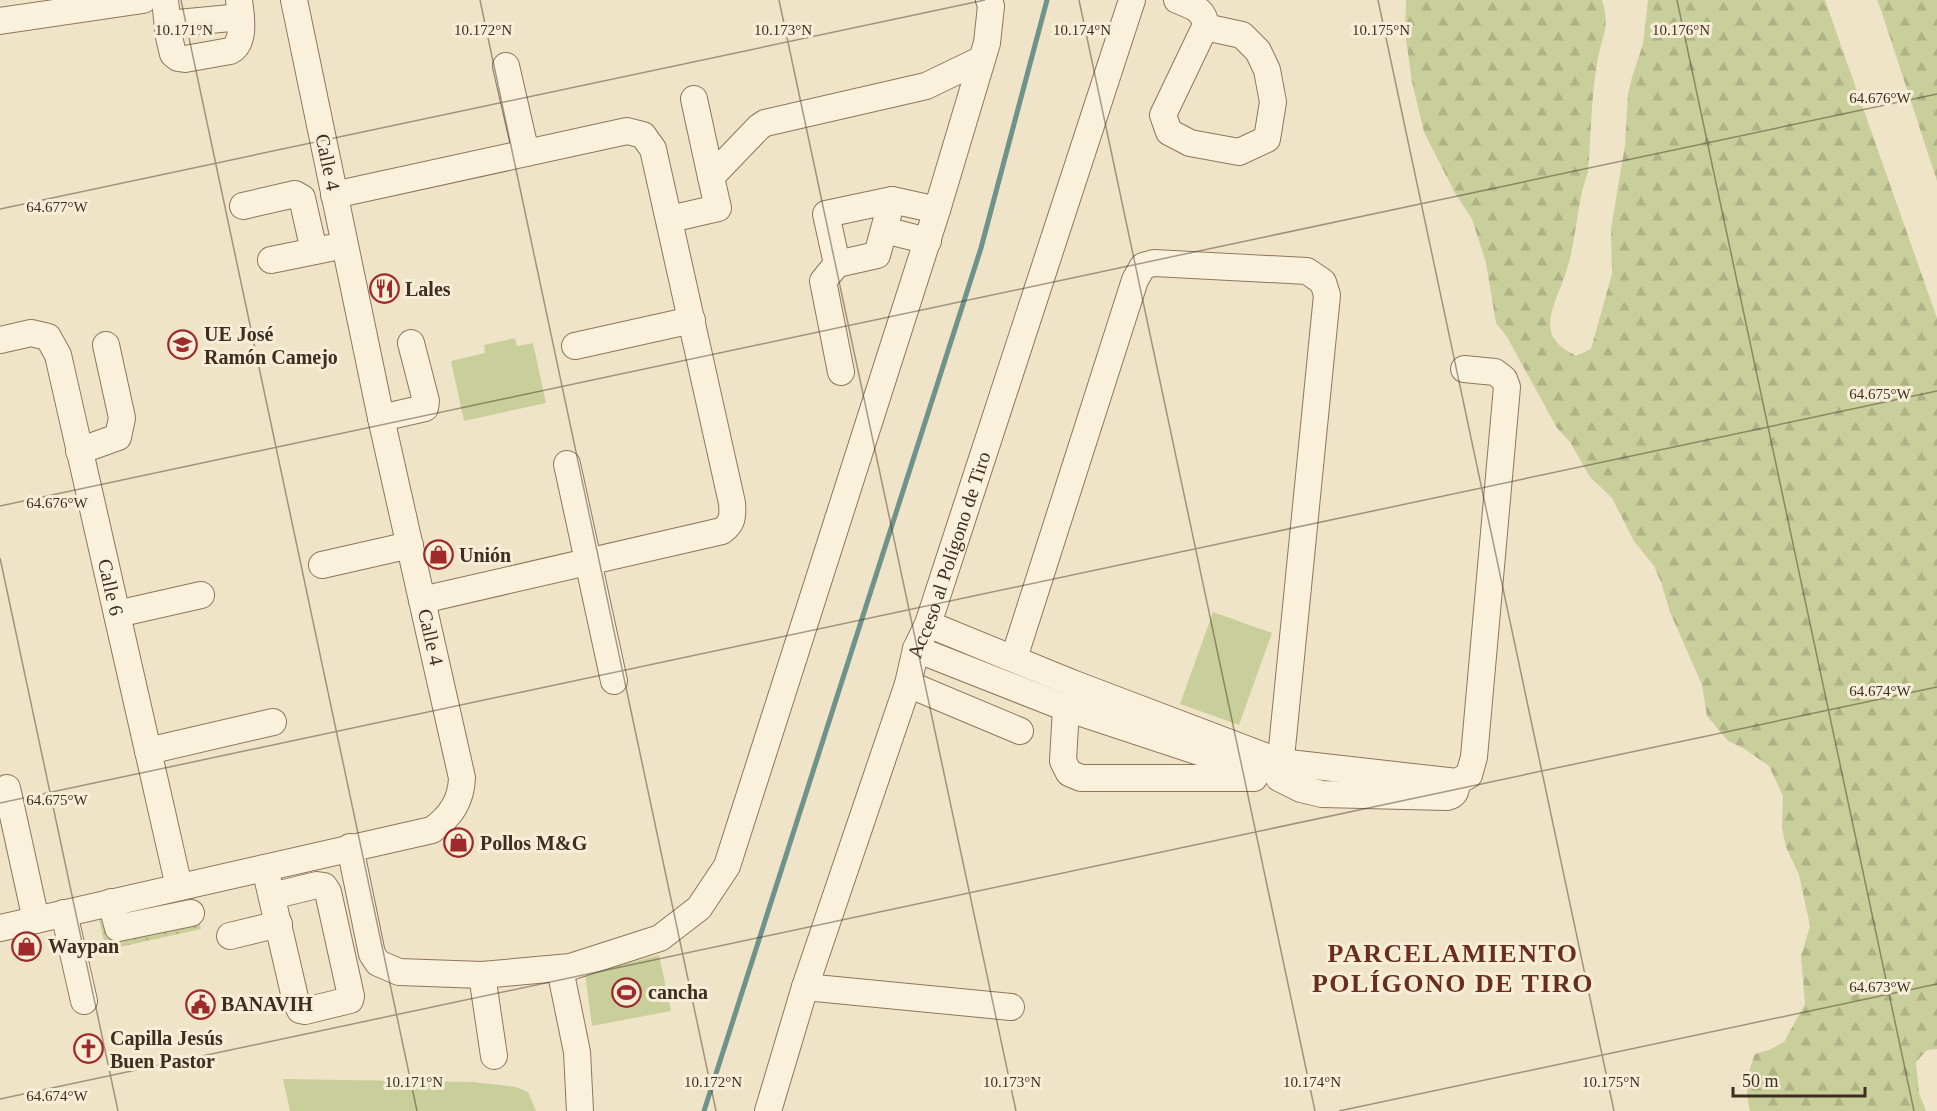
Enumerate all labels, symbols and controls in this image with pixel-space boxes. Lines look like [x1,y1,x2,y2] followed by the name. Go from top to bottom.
[155,22,213,38] text: 10.171°N
[454,22,512,38] text: 10.172°N
[754,22,812,38] text: 10.173°N
[1053,22,1111,38] text: 10.174°N
[1352,22,1410,38] text: 10.175°N
[1652,22,1710,38] text: 10.176°N
[1849,90,1912,106] text: 64.676°W
[311,132,345,192] street label: Calle 4
[26,199,89,215] text: 64.677°W
[368,273,400,305] restaurant icon: Lales
[405,278,451,300] place label: Lales
[204,323,338,369] place label: UE José Ramón Camejo
[167,329,199,361] school or university icon: UE José Ramón Camejo
[1849,386,1912,402] text: 64.675°W
[903,449,995,661] street label: Acceso al Polígono de Tiro
[26,495,89,511] text: 64.676°W
[422,539,454,571] shop icon: Unión
[459,544,511,566] place label: Unión
[94,557,128,618] street label: Calle 6
[414,607,448,667] street label: Calle 4
[1849,683,1912,699] text: 64.674°W
[26,792,89,808] text: 64.675°W
[443,827,475,859] shop icon: Pollos M&G
[480,832,588,854] place label: Pollos M&G
[11,930,43,962] shop icon: Waypan
[48,935,119,958] place label: Waypan
[1312,939,1594,998] district label: PARCELAMIENTO POLÍGONO DE TIRO
[611,976,643,1008] sports icon: cancha
[1849,979,1912,995] text: 64.673°W
[648,981,708,1003] place label: cancha
[184,988,216,1020] public building icon: BANAVIH
[221,993,313,1015] place label: BANAVIH
[110,1027,223,1072] place label: Capilla Jesús Buen Pastor
[73,1033,105,1065] church icon: Capilla Jesús Buen Pastor
[1733,1060,1865,1098] scale bar
[1742,1071,1779,1091] text: 50 m
[385,1074,443,1090] text: 10.171°N
[684,1074,742,1090] text: 10.172°N
[983,1074,1041,1090] text: 10.173°N
[1283,1074,1341,1090] text: 10.174°N
[1582,1074,1640,1090] text: 10.175°N
[26,1088,89,1104] text: 64.674°W

